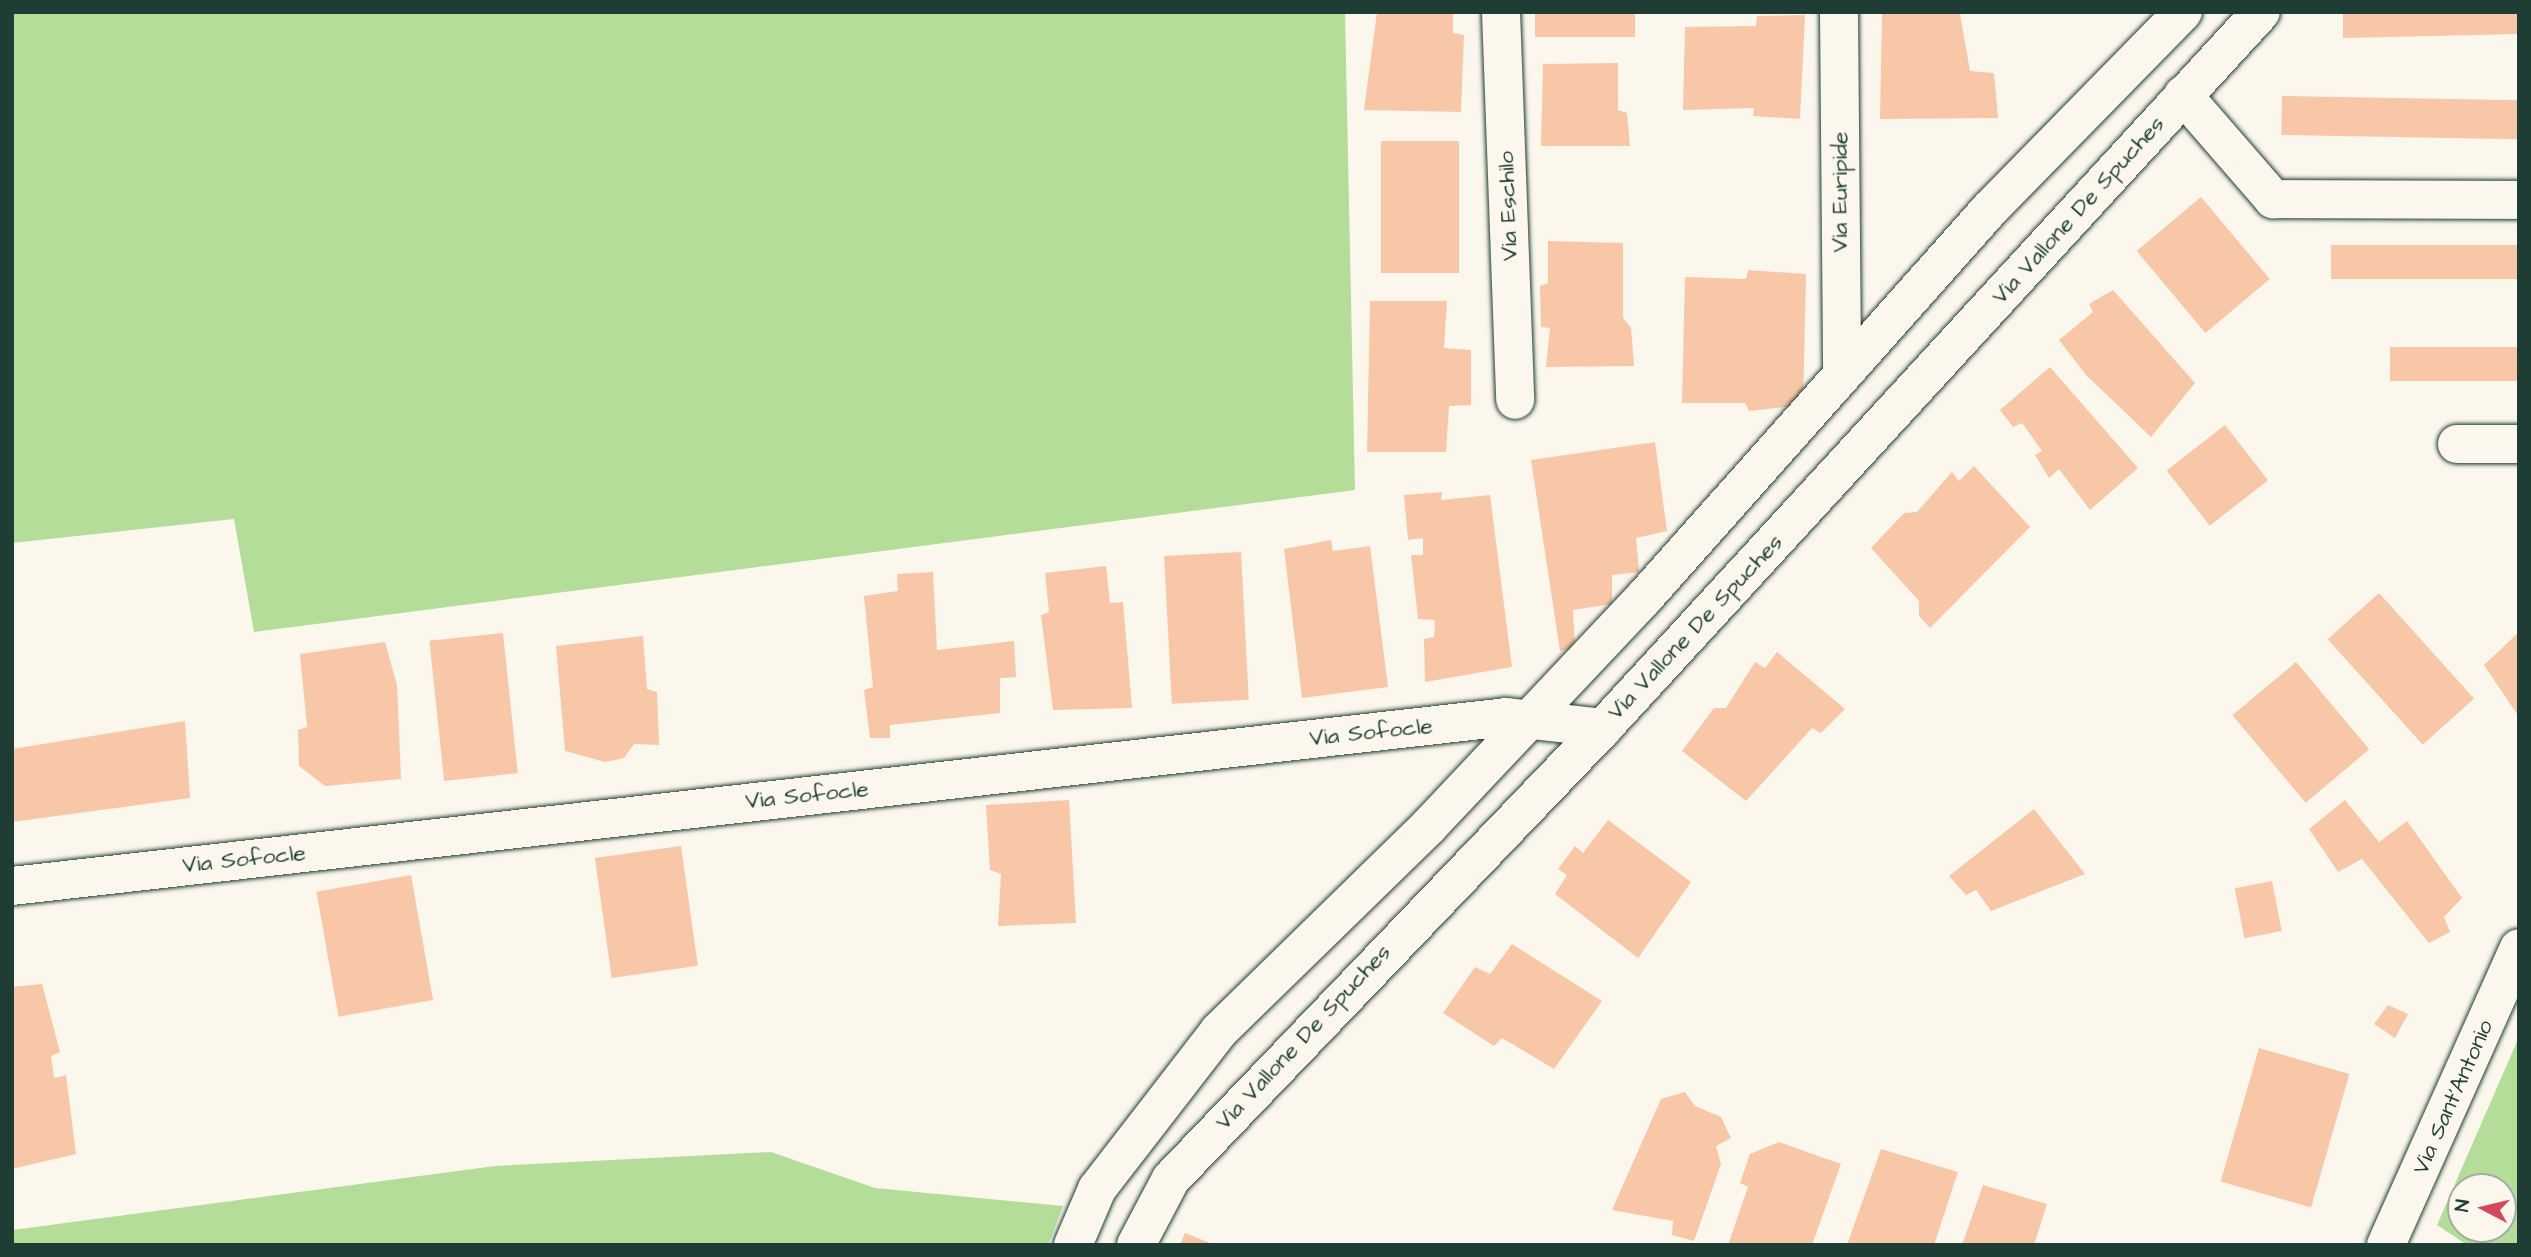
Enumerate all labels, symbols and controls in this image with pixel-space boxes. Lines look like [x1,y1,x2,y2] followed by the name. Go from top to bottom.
[1986,110,2170,310] street label: Via Vallone De Spuches
[1826,132,1854,252] street label: Via Euripide
[1492,151,1524,261] street label: Via Eschilo
[1602,528,1788,726] street label: Via Vallone De Spuches
[1308,712,1434,752] street label: Via Sofocle
[744,775,870,815] street label: Via Sofocle
[181,839,307,879] street label: Via Sofocle
[1210,938,1396,1136] street label: Via Vallone De Spuches
[2407,1015,2499,1179] street label: Via Sant'Antonio
[2447,1173,2517,1243] north arrow
[2449,1198,2477,1213] text: N

